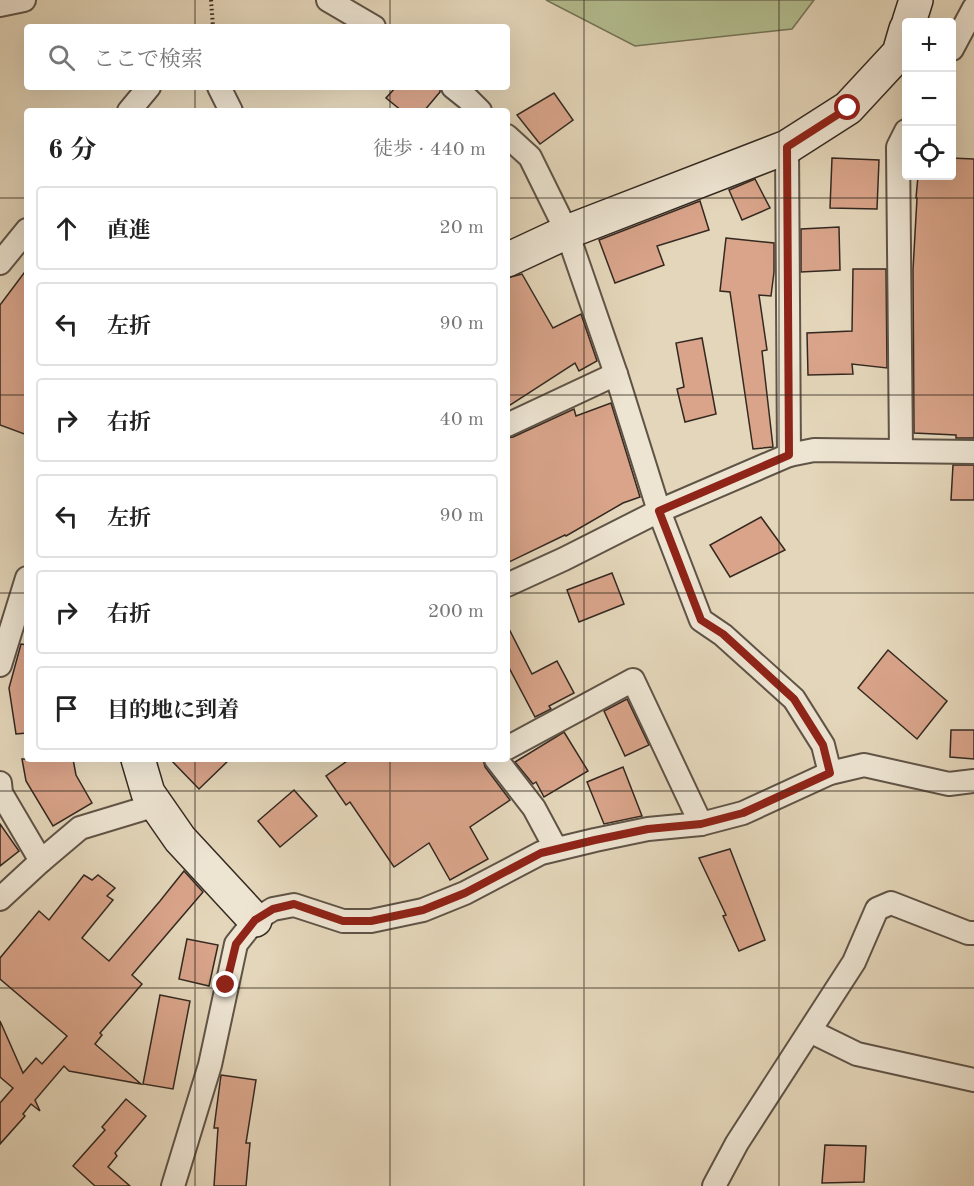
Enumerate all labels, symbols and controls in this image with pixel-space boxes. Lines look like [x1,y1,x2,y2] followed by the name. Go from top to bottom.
[902,18,956,180] map controls
[902,18,956,72] button: +
[24,24,510,90] search box
[45,41,78,74] icon: search
[93,49,203,71] text: ここで検索
[902,72,956,126] button: −
[834,94,860,120] route start
[902,126,956,180] button: locate
[48,138,96,164] text: 6 分
[373,140,486,160] text: 徒歩 · 440 m
[50,212,83,245] icon: ahead
[439,218,484,238] text: 20 m
[107,220,151,242] text: 直進
[50,308,83,341] icon: left
[439,314,484,334] text: 90 m
[107,316,151,338] text: 左折
[50,404,83,437] icon: right
[439,410,484,430] text: 40 m
[107,412,151,434] text: 右折
[50,500,83,533] icon: left
[439,506,484,526] text: 90 m
[107,508,151,530] text: 左折
[50,596,83,629] icon: right
[428,602,484,622] text: 200 m
[107,604,151,626] text: 右折
[50,692,83,725] icon: arrive
[107,700,239,722] text: 目的地に到着
[212,971,238,997] route end

